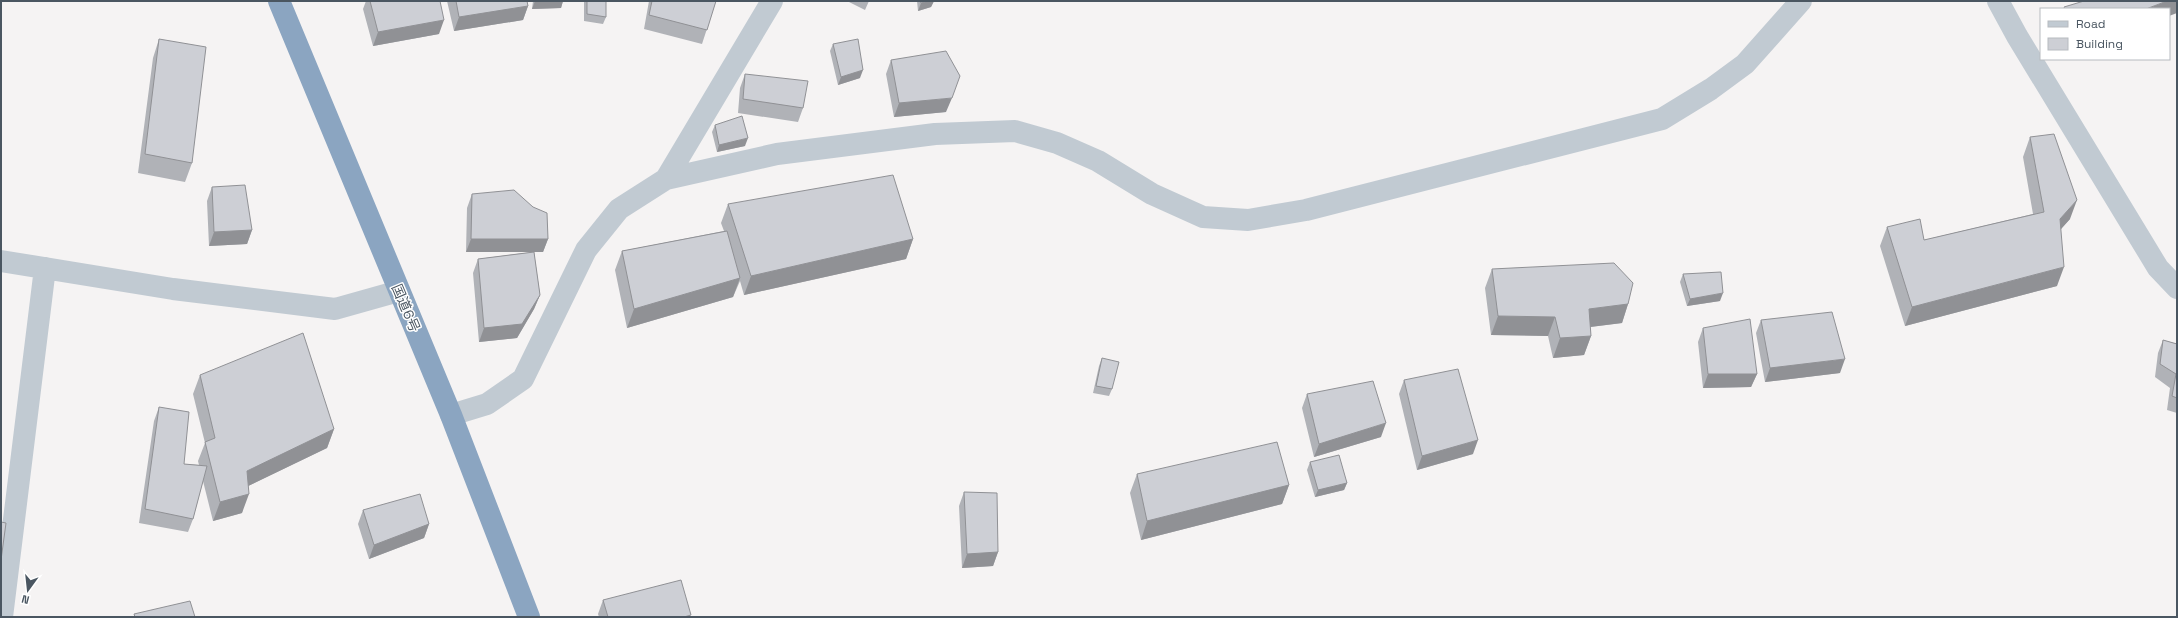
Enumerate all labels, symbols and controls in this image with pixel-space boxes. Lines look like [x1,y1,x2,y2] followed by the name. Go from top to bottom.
[2040,8,2170,60] legend
[2076,16,2105,32] text: Road
[2076,36,2123,52] text: Building
[388,281,424,335] street label: 国道6号
[8,570,48,610] north arrow
[20,592,31,607] text: N

